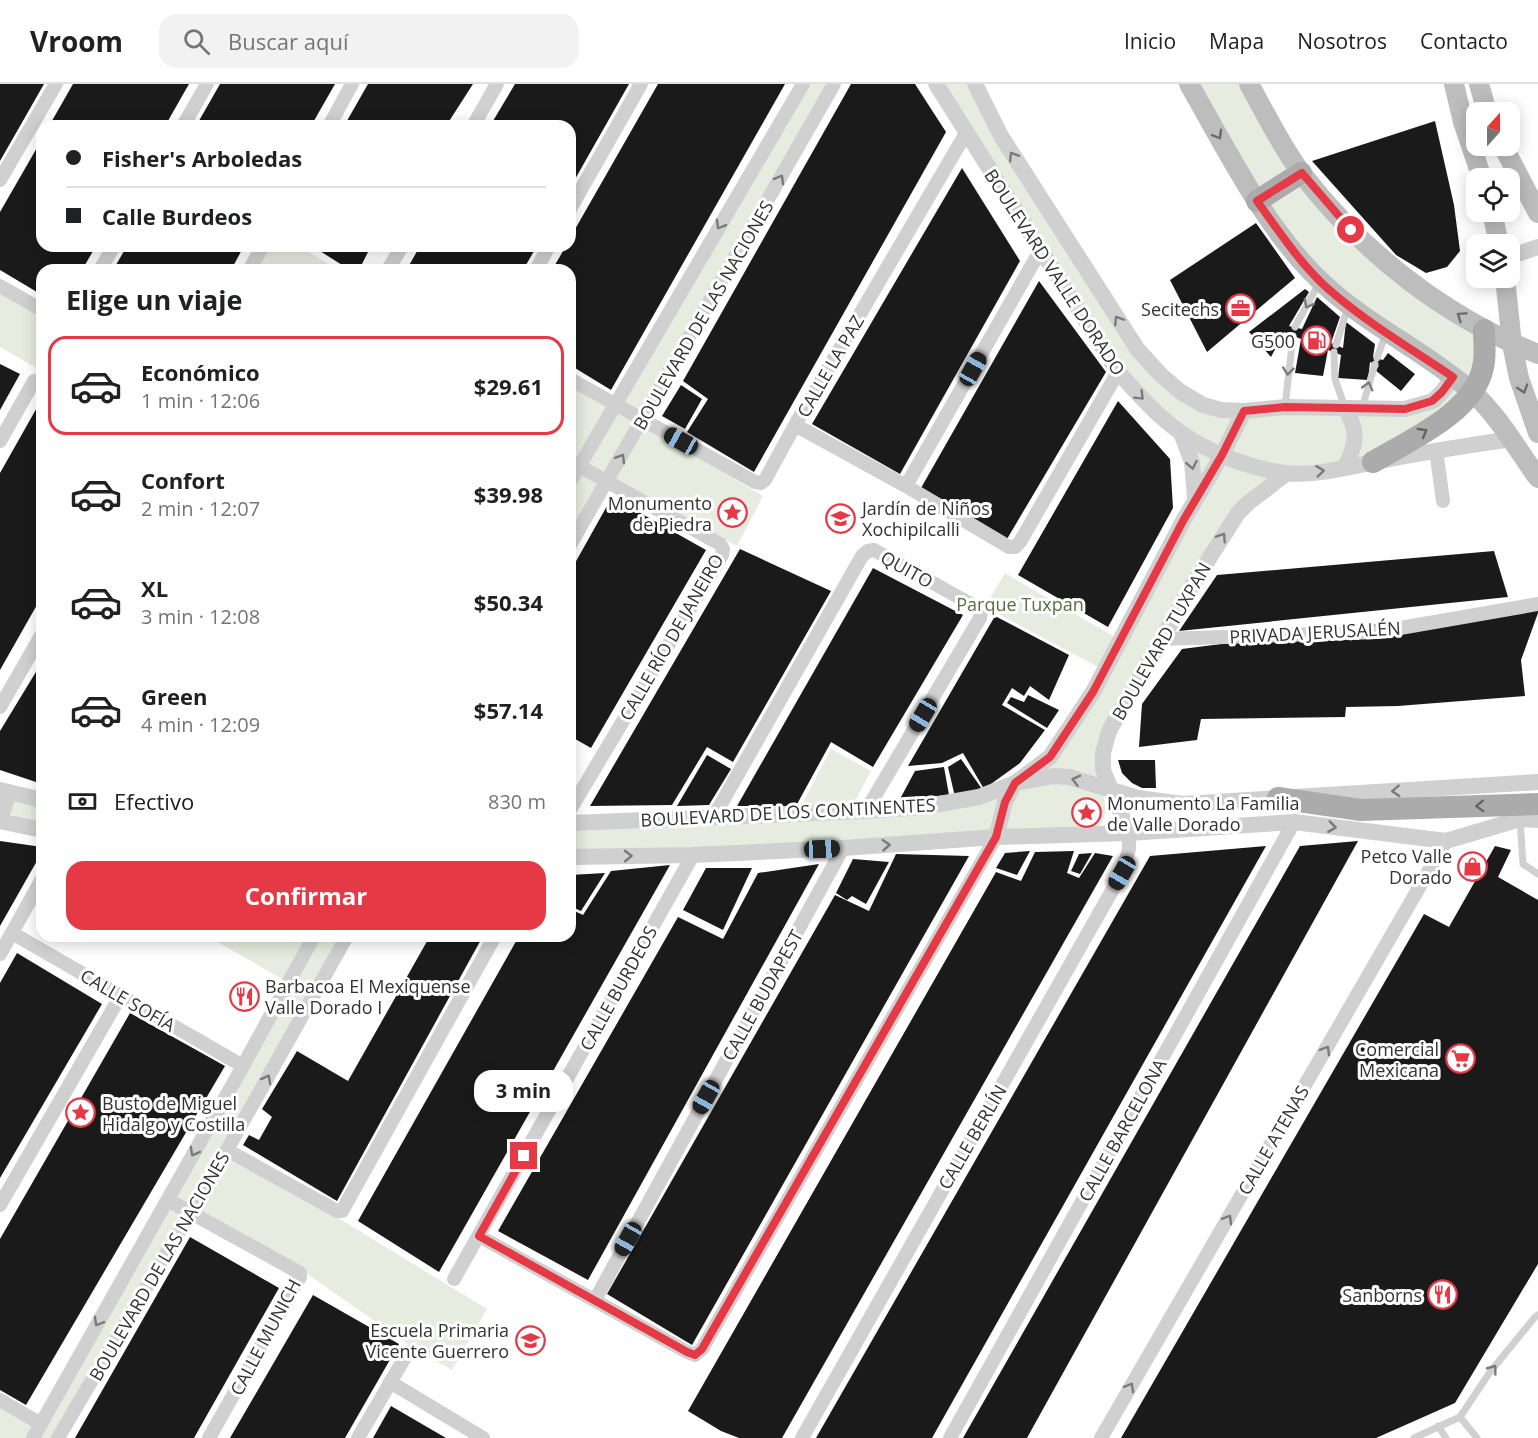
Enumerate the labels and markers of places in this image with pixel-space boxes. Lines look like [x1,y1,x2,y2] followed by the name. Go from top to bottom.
[1224,293,1256,325] office icon: Secitechs
[1141,297,1219,321] place label: Secitechs
[1300,325,1332,357] fuel station icon: G500
[1251,329,1295,353] place label: G500
[608,491,712,536] place label: Monumento de Piedra
[860,496,990,541] place label: Jardín de Niños Xochipilcalli
[717,497,749,529] place icon: Monumento de Piedra
[825,502,857,534] school or university icon: Jardín de Niños Xochipilcalli
[1107,791,1300,836] place label: Monumento La Familia de Valle Dorado
[1070,797,1102,829] place icon: Monumento La Familia de Valle Dorado
[1361,844,1452,889] place label: Petco Valle Dorado
[1457,850,1489,882] shop icon: Petco Valle Dorado
[265,974,471,1019] place label: Barbacoa El Mexiquense Valle Dorado I
[228,980,260,1012] restaurant icon: Barbacoa El Mexiquense Valle Dorado I
[1355,1037,1439,1082] place label: Comercial Mexicana
[1444,1043,1476,1075] supermarket icon: Comercial Mexicana
[102,1091,245,1136] place label: Busto de Miguel Hidalgo y Costilla
[65,1097,97,1129] place icon: Busto de Miguel Hidalgo y Costilla
[1427,1279,1459,1311] restaurant icon: Sanborns
[1342,1283,1422,1307] place label: Sanborns
[366,1318,509,1363] place label: Escuela Primaria Vicente Guerrero
[514,1324,546,1356] school or university icon: Escuela Primaria Vicente Guerrero

